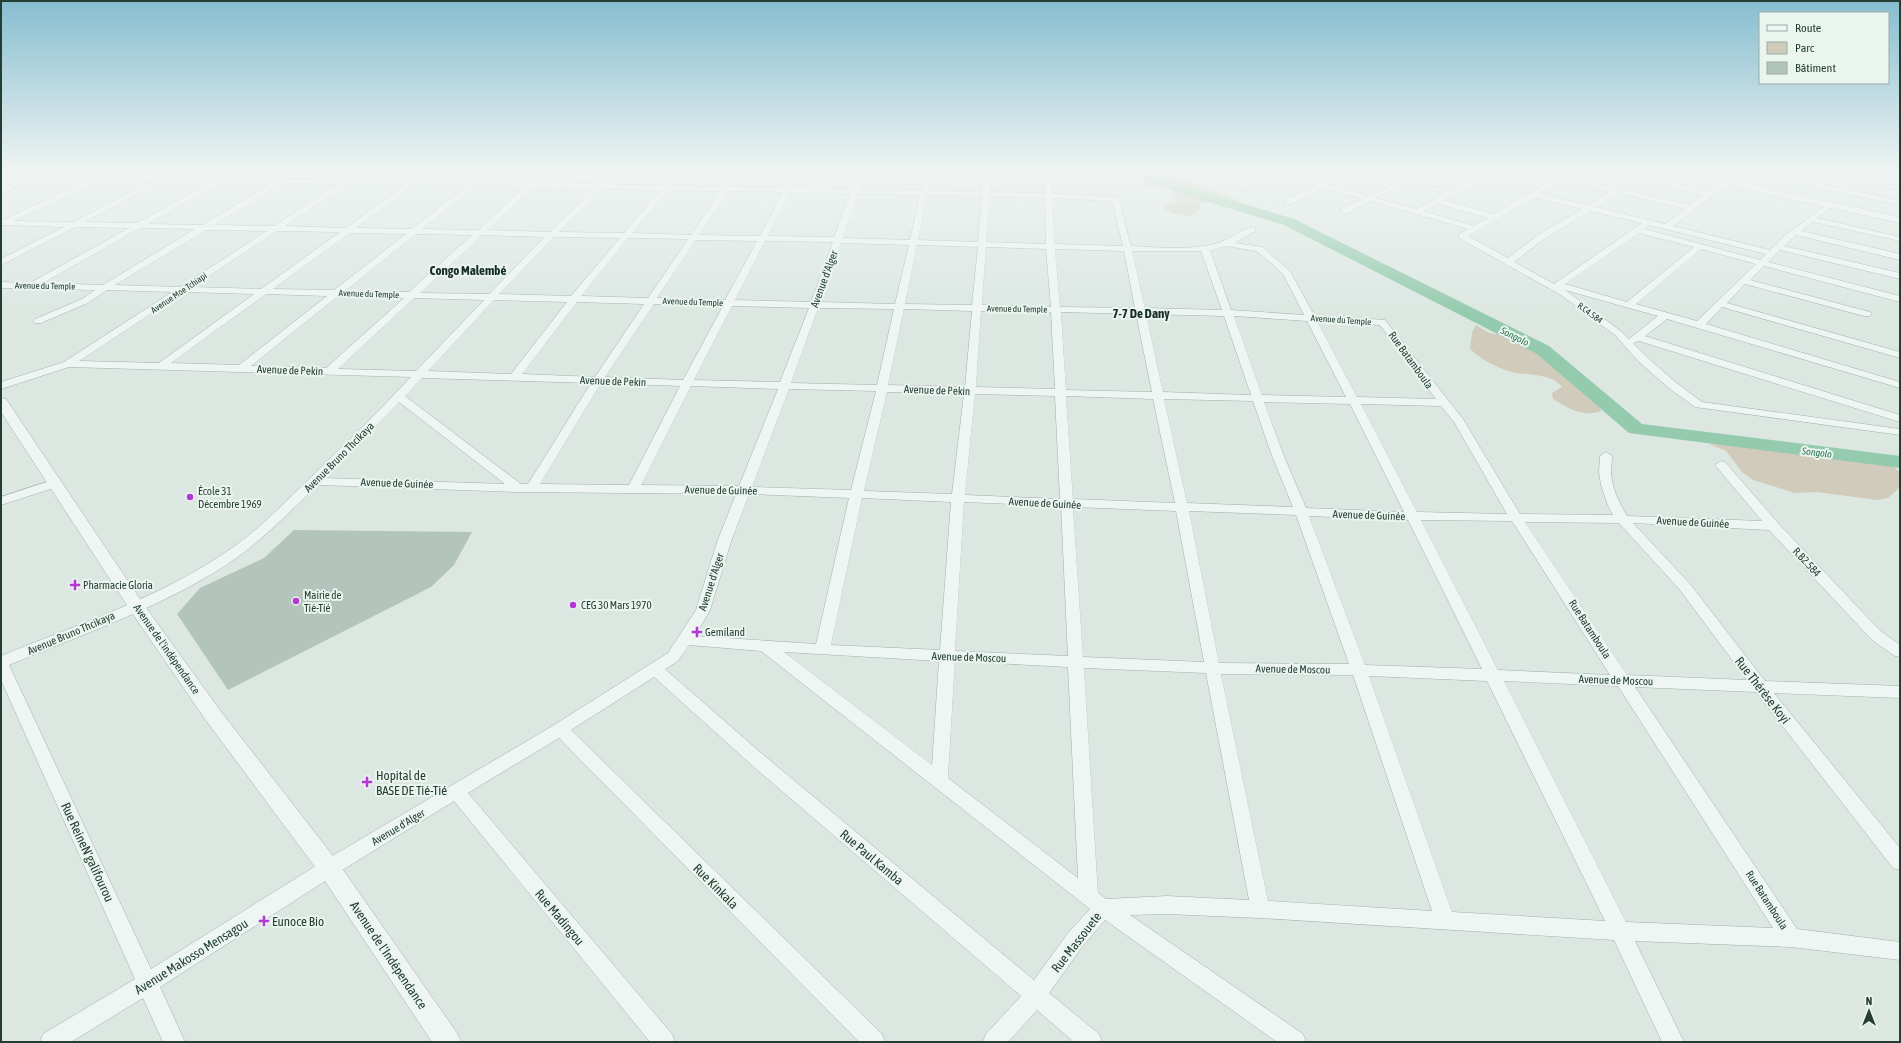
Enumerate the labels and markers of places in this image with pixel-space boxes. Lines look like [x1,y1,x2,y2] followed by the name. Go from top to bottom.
[198,485,262,510] place label: École 31 Décembre 1969
[185,492,195,502] marker: École 31 Décembre 1969
[83,579,153,591] place label: Pharmacie Gloria
[70,580,80,590] marker: Pharmacie Gloria
[304,589,342,614] place label: Mairie de Tié-Tié
[291,596,301,606] marker: Mairie de Tié-Tié
[581,599,652,611] place label: CEG 30 Mars 1970
[568,600,578,610] marker: CEG 30 Mars 1970
[705,626,745,638] place label: Gemiland
[692,627,702,637] marker: Gemiland
[376,768,447,798] place label: Hopital de BASE DE Tié-Tié
[361,776,373,788] marker: Hopital de BASE DE Tié-Tié
[272,914,324,929] place label: Eunoce Bio
[259,916,269,926] marker: Eunoce Bio

